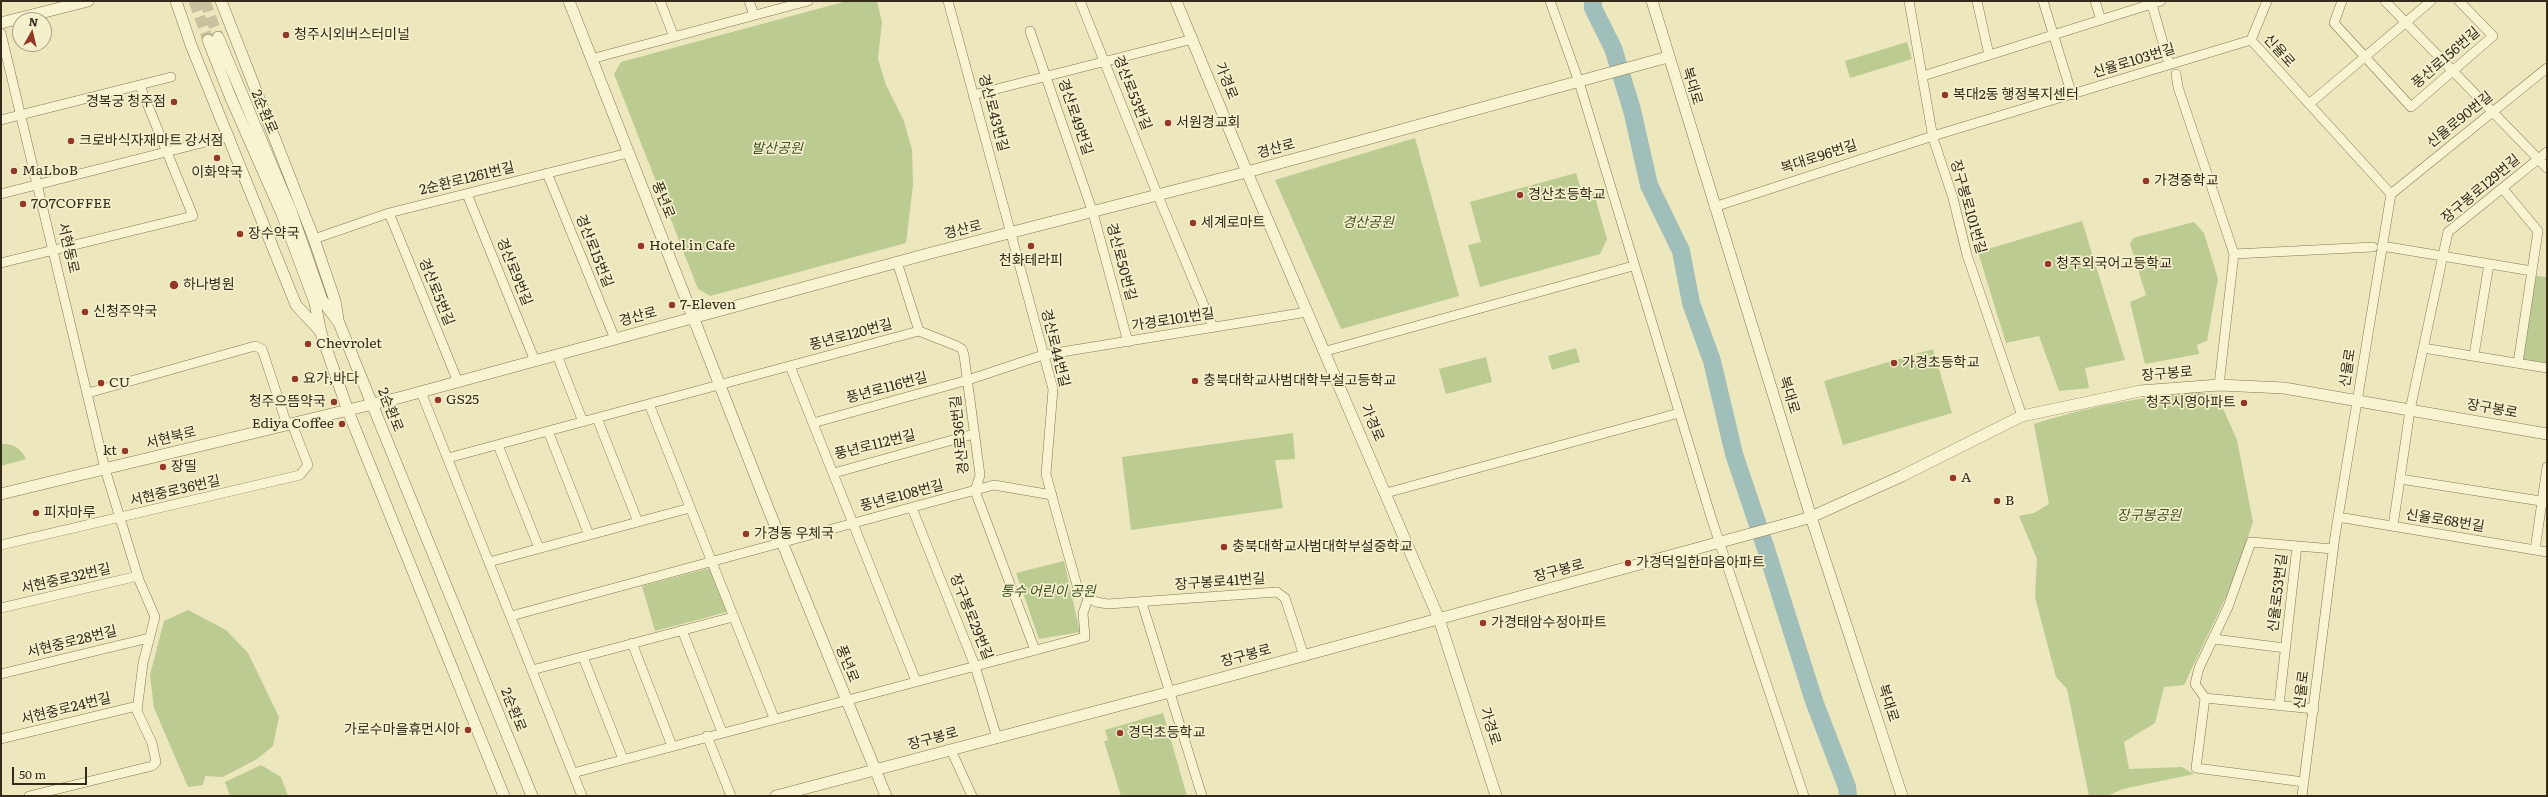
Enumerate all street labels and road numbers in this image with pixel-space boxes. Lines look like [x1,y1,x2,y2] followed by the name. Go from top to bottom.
[2409,24,2483,92] street label: 풍산로156번길
[2260,31,2298,71] street label: 신율로
[2091,40,2177,82] street label: 신율로103번길
[1109,53,1155,133] street label: 경산로53번길
[1211,60,1241,102] street label: 가경로
[1678,65,1706,107] street label: 복대로
[975,72,1011,154] street label: 경산로43번길
[1054,77,1096,157] street label: 경산로49번길
[247,88,281,136] street label: 2순환로
[2424,88,2496,152] street label: 신율로90번길
[1255,136,1297,162] street label: 경산로
[1779,137,1859,177] street label: 복대로96번길
[2438,151,2524,227] street label: 장구봉로129번길
[1947,158,1989,256] street label: 장구봉로101번길
[418,159,516,199] street label: 2순환로1261번길
[648,179,678,221] street label: 풍년로
[572,212,616,290] street label: 경산로15번길
[942,217,984,243] street label: 경산로
[54,221,82,275] street label: 서현동로
[1103,221,1139,303] street label: 경산로50번길
[493,236,535,308] street label: 경산로9번길
[415,256,457,328] street label: 경산로5번길
[617,304,659,330] street label: 경산로
[1130,305,1216,335] street label: 가경로101번길
[1037,307,1073,389] street label: 경산로44번길
[808,316,894,354] street label: 풍년로120번길
[2337,348,2359,388] street label: 신율로
[2141,363,2193,385] street label: 장구봉로
[845,369,929,407] street label: 풍년로116번길
[1775,374,1803,416] street label: 복대로
[374,386,406,434] street label: 2순환로
[947,395,973,475] street label: 경산로36번길
[2465,396,2519,422] street label: 장구봉로
[1357,402,1387,444] street label: 가경로
[144,424,198,452] street label: 서현북로
[833,427,917,463] street label: 풍년로112번길
[128,472,222,510] street label: 서현중로36번길
[858,477,946,515] street label: 풍년로108번길
[2404,506,2486,536] street label: 신율로68번길
[2265,553,2291,633] street label: 신율로53번길
[1532,556,1586,586] street label: 장구봉로
[20,561,112,597] street label: 서현중로32번길
[1174,570,1266,594] street label: 장구봉로41번길
[946,571,996,663] street label: 장구봉로29번길
[25,623,119,661] street label: 서현중로28번길
[1219,641,1273,671] street label: 장구봉로
[832,643,862,685] street label: 풍년로
[2291,670,2313,710] street label: 신율로
[1874,682,1902,724] street label: 복대로
[497,686,529,734] street label: 2순환로
[19,690,113,728] street label: 서현중로24번길
[1476,705,1504,747] street label: 가경로
[906,724,960,754] street label: 장구봉로

